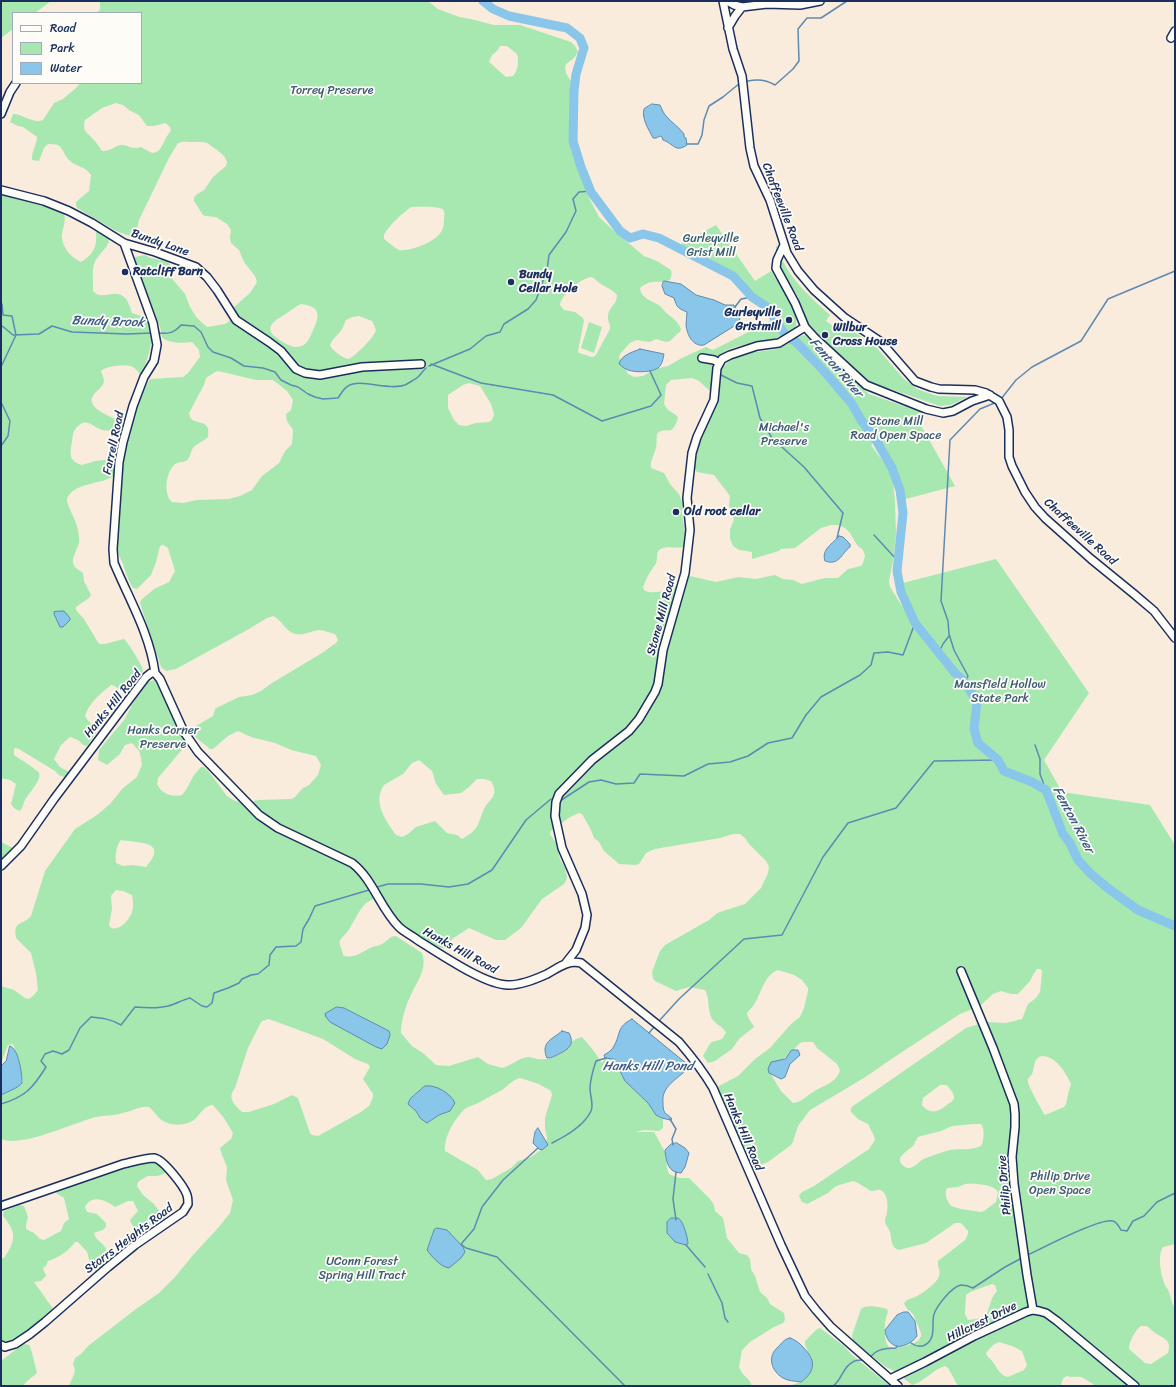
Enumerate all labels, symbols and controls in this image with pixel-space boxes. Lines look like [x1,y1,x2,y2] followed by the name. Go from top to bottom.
[12,12,142,84] legend
[50,17,76,39] text: Road
[50,37,75,59] text: Park
[50,57,82,79] text: Water
[290,84,374,98] park label: Torrey Preserve
[759,161,805,253] street label: Chaffeeville Road
[129,226,191,260] street label: Bundy Lane
[683,232,739,260] park label: Gurleyville Grist Mill
[133,265,203,279] place label: Ratcliff Barn
[120,267,130,277] marker: Ratcliff Barn
[519,268,578,296] place label: Bundy Cellar Hole
[506,277,516,287] marker: Bundy Cellar Hole
[725,306,781,334] place label: Gurleyville Gristmill
[71,313,145,331] water label: Bundy Brook
[784,315,794,325] marker: Gurleyville Gristmill
[833,321,897,349] place label: Wilbur Cross House
[820,330,830,340] marker: Wilbur Cross House
[806,335,866,401] water label: Fenton River
[100,410,128,476] street label: Farrell Road
[851,415,941,443] park label: Stone Mill Road Open Space
[759,421,809,449] park label: Michael's Preserve
[1041,495,1119,569] street label: Chaffeeville Road
[684,505,760,519] place label: Old root cellar
[671,507,681,517] marker: Old root cellar
[644,573,680,657] street label: Stone Mill Road
[81,667,145,741] street label: Hanks Hill Road
[954,678,1046,706] park label: Mansfield Hollow State Park
[127,724,199,752] park label: Hanks Corner Preserve
[1049,784,1097,856] water label: Fenton River
[420,925,500,977] street label: Hanks Hill Road
[603,1059,693,1075] water label: Hanks Hill Pond
[720,1091,766,1173] street label: Hanks Hill Road
[995,1154,1015,1216] street label: Philip Drive
[1029,1170,1091,1198] park label: Philip Drive Open Space
[82,1201,176,1277] street label: Storrs Heights Road
[319,1255,405,1283] park label: UConn Forest Spring Hill Tract
[945,1299,1019,1345] street label: Hillcrest Drive

